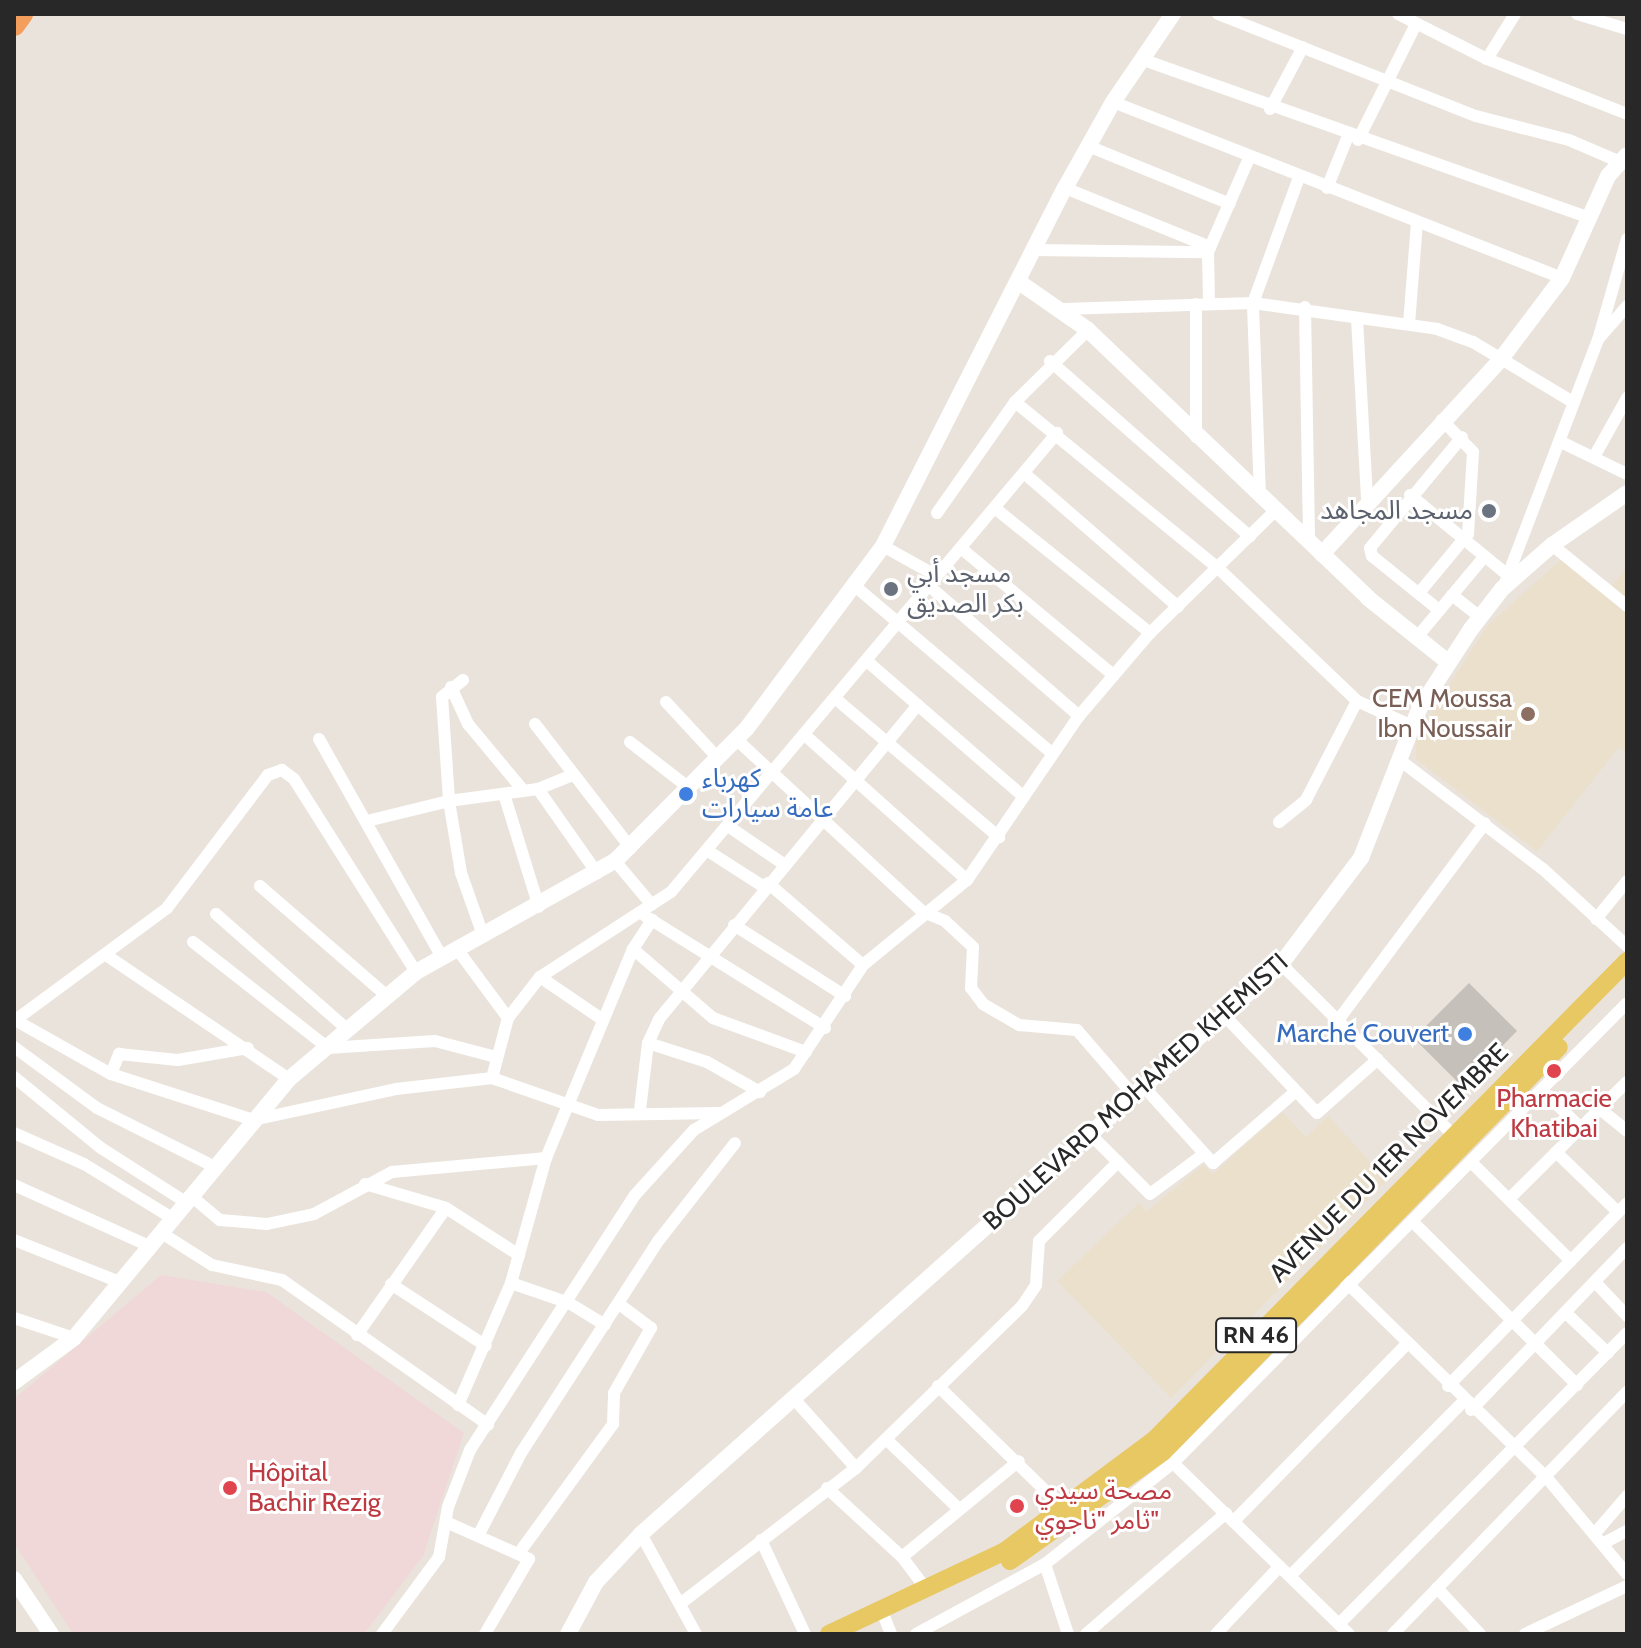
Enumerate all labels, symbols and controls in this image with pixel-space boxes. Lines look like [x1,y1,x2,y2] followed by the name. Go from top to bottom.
[1320,495,1473,527] place label: مسجد المجاهد
[1480,502,1498,520] marker: مسجد المجاهد
[907,558,1024,620] place label: مسجد أبي بكر الصديق
[882,580,900,598] marker: مسجد أبي بكر الصديق
[1372,683,1512,744] place label: CEM Moussa Ibn Noussair
[1519,705,1537,723] marker: CEM Moussa Ibn Noussair
[702,763,833,824] place label: كهرباء عامة سيارات
[677,785,695,803] marker: كهرباء عامة سيارات
[977,947,1295,1237] street label: BOULEVARD MOHAMED KHEMISTI
[1276,1018,1449,1050] place label: Marché Couvert
[1456,1025,1474,1043] marker: Marché Couvert
[1263,1037,1515,1289] street label: AVENUE DU 1ER NOVEMBRE
[1545,1062,1563,1080] marker: Pharmacie Khatibai
[1496,1083,1612,1144] place label: Pharmacie Khatibai
[1214,1315,1298,1355] road number: RN 46
[248,1457,381,1518] place label: Hôpital Bachir Rezig
[1035,1475,1172,1536] place label: مصحة سيدي ثامر "ناجوي"
[219,1477,241,1499] marker: Hôpital Bachir Rezig
[1006,1495,1028,1517] marker: مصحة سيدي ثامر "ناجوي"

